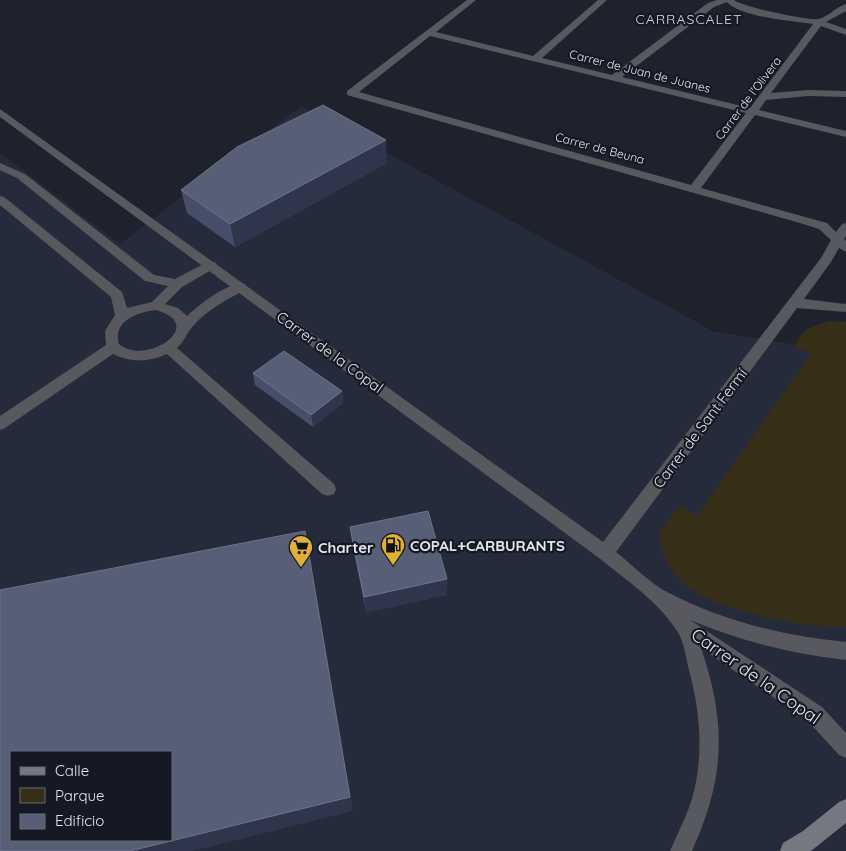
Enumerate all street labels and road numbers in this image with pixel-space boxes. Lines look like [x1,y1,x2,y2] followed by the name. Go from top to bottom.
[568,46,712,96] street label: Carrer de Juan de Juanes
[712,53,784,143] street label: Carrer de l'Olivera
[554,129,646,167] street label: Carrer de Beuna
[273,307,387,397] street label: Carrer de la Copal
[649,364,752,492] street label: Carrer de Sant Fermí
[687,623,825,729] street label: Carrer de la Copal

